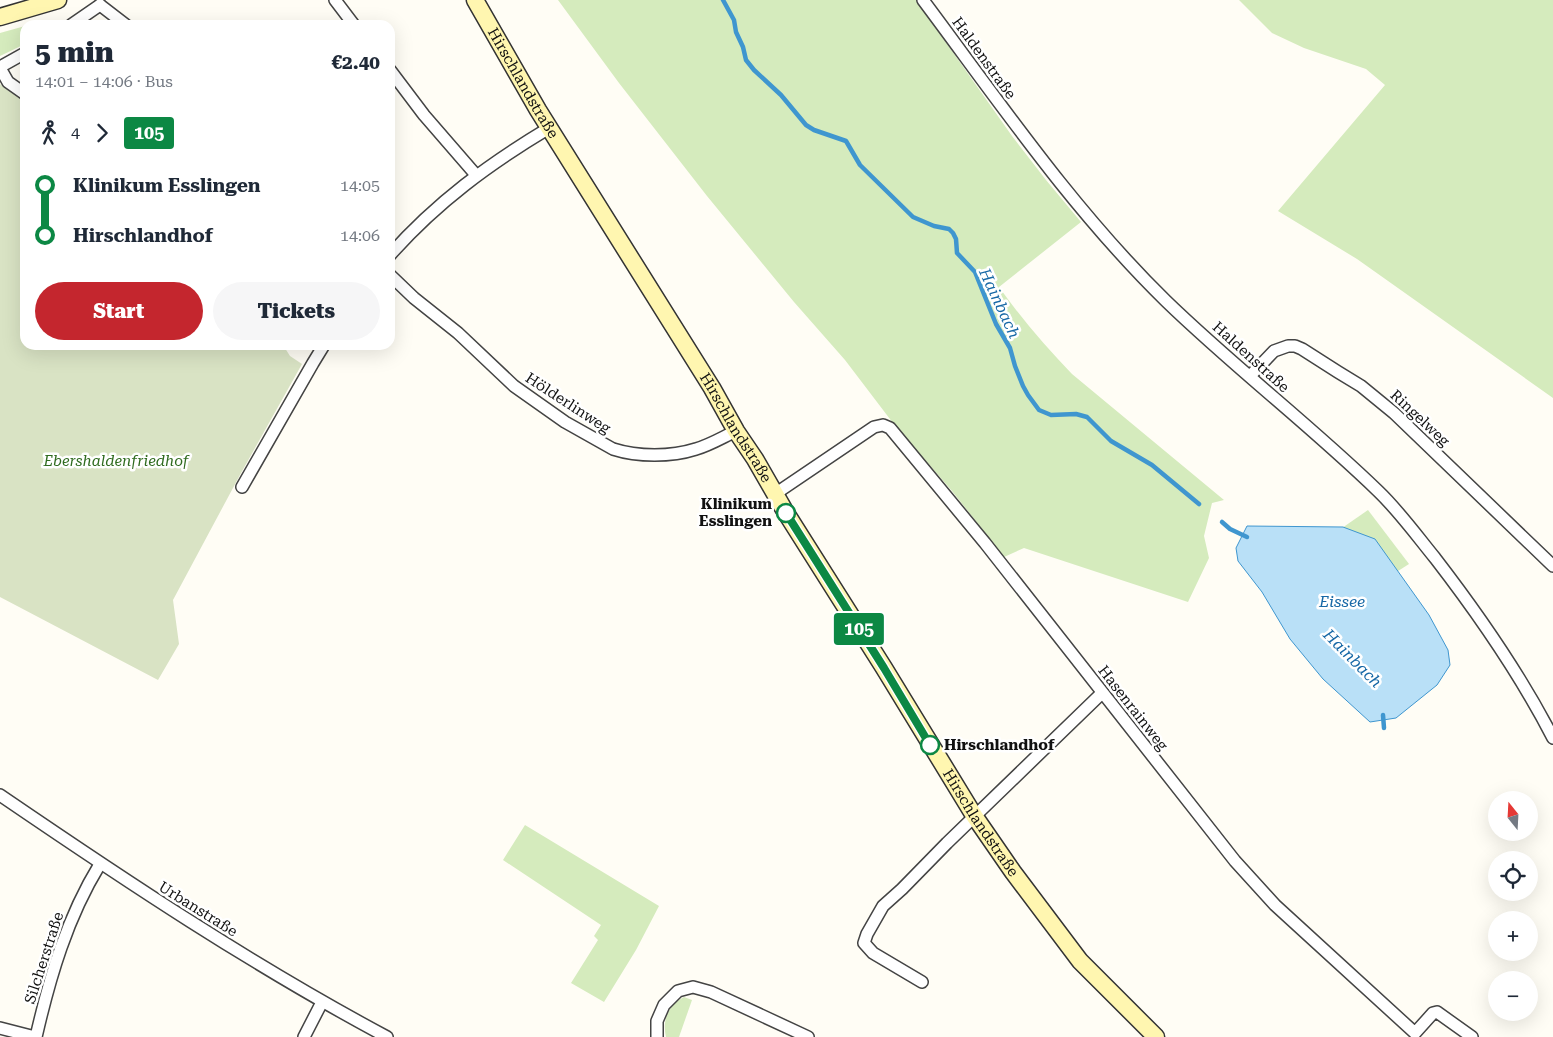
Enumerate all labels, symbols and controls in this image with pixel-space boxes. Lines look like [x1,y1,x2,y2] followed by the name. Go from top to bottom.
[948,13,1020,103] street label: Haldenstraße
[484,25,562,142] street label: Hirschlandstraße
[35,36,114,69] text: 5 min
[331,51,380,74] text: €2.40
[35,72,173,91] text: 14:01 – 14:06 · Bus
[35,119,63,147] icon: walk
[88,119,116,147] icon: forward
[134,122,164,143] text: 105
[71,123,80,142] text: 4
[73,174,261,197] text: Klinikum Esslingen
[340,176,380,195] text: 14:05
[73,224,213,247] text: Hirschlandhof
[340,226,380,245] text: 14:06
[975,264,1024,341] water label: Hainbach
[35,282,203,340] button: Start
[213,282,380,340] button: Tickets
[1209,318,1293,396] street label: Haldenstraße
[522,369,614,437] street label: Hölderlinweg
[696,369,776,486] street label: Hirschlandstraße
[1387,386,1454,450] street label: Ringelweg
[43,452,190,470] park label: Ebershaldenfriedhof
[699,495,773,530] place label: Klinikum Esslingen
[776,503,796,523] marker: Klinikum Esslingen
[1318,592,1365,611] water label: Eissee
[830,613,888,645] line badge: 105
[844,618,874,639] text: 105
[1319,624,1386,692] water label: Hainbach
[1094,662,1172,754] street label: Hasenrainweg
[920,735,940,755] marker: Hirschlandhof
[944,736,1055,754] place label: Hirschlandhof
[939,766,1022,880] street label: Hirschlandstraße
[1488,791,1538,841] north arrow
[1488,791,1538,1021] map controls
[1488,851,1538,901] button: locate
[155,878,241,940] street label: Urbanstraße
[21,910,67,1006] street label: Silcherstraße
[1488,911,1538,961] button: +
[1488,971,1538,1021] button: −

